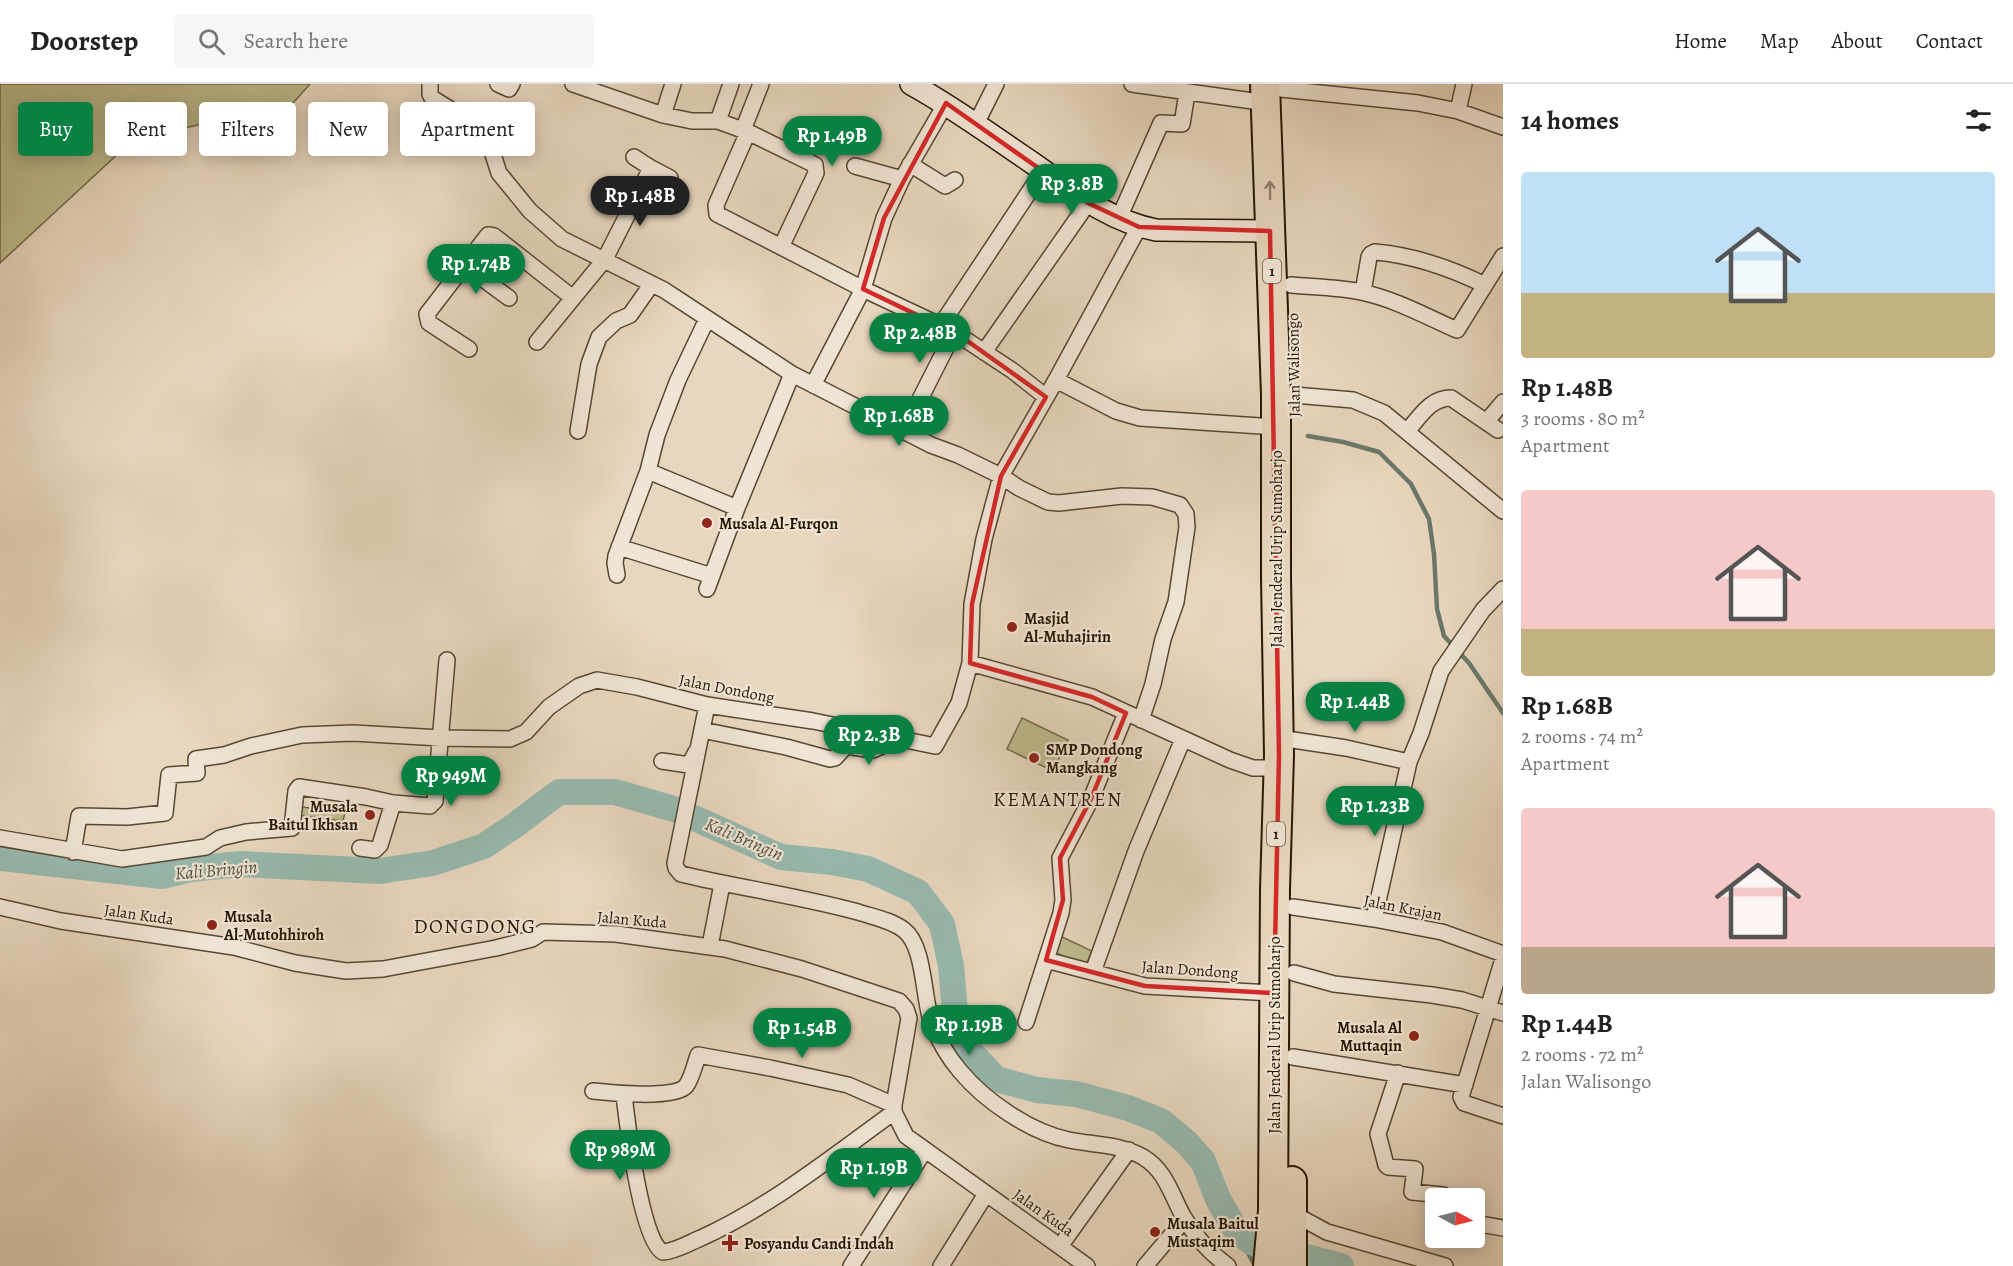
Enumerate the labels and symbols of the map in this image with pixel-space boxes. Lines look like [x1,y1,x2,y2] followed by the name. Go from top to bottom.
[770,116,894,167] pin: Rp 1.49B
[1017,164,1127,215] pin: Rp 3.8B
[578,176,702,227] pin: Rp 1.48B
[1264,181,1276,201] one-way arrow
[414,244,538,295] pin: Rp 1.74B
[1263,259,1281,283] road number: 1
[858,313,982,364] pin: Rp 2.48B
[1282,313,1306,417] street label: Jalan Walisongo
[837,396,961,447] pin: Rp 1.68B
[1266,450,1288,648] street label: Jalan Jenderal Urip Sumoharjo
[719,513,838,535] place label: Musala Al-Furqon
[700,516,714,530] marker: Musala Al-Furqon
[1023,608,1111,648] place label: Masjid Al-Muhajirin
[1005,620,1019,634] marker: Masjid Al-Muhajirin
[677,669,776,709] street label: Jalan Dondong
[1293,682,1417,733] pin: Rp 1.44B
[814,715,924,766] pin: Rp 2.3B
[1046,739,1143,779] place label: SMP Dondong Mangkang
[1027,751,1041,765] marker: SMP Dondong Mangkang
[396,756,506,807] pin: Rp 949M
[993,786,1123,813] district label: KEMANTREN
[1313,786,1437,837] pin: Rp 1.23B
[268,796,358,836] place label: Musala Baitul Ikhsan
[363,808,377,822] marker: Musala Baitul Ikhsan
[701,812,787,866] water label: Kali Bringin
[1267,822,1285,846] road number: 1
[174,854,258,886] water label: Kali Bringin
[1362,890,1444,926] street label: Jalan Krajan
[103,899,176,931] street label: Jalan Kuda
[223,906,325,946] place label: Musala Al-Mutohhiroh
[596,906,668,934] street label: Jalan Kuda
[413,913,537,940] district label: DONGDONG
[205,918,219,932] marker: Musala Al-Mutohhiroh
[1264,936,1286,1134] street label: Jalan Jenderal Urip Sumoharjo
[1141,956,1239,984] street label: Jalan Dondong
[907,1005,1031,1056] pin: Rp 1.19B
[740,1008,864,1059] pin: Rp 1.54B
[1337,1017,1403,1057] place label: Musala Al Muttaqin
[1407,1029,1421,1043] marker: Musala Al Muttaqin
[565,1130,675,1181] pin: Rp 989M
[812,1148,936,1199] pin: Rp 1.19B
[1008,1184,1079,1242] street label: Jalan Kuda
[1425,1188,1485,1248] north arrow
[1167,1213,1259,1253] place label: Musala Baitul Mustaqim
[1148,1225,1162,1239] marker: Musala Baitul Mustaqim
[744,1233,894,1255] place label: Posyandu Candi Indah
[721,1234,739,1252] marker: Posyandu Candi Indah

